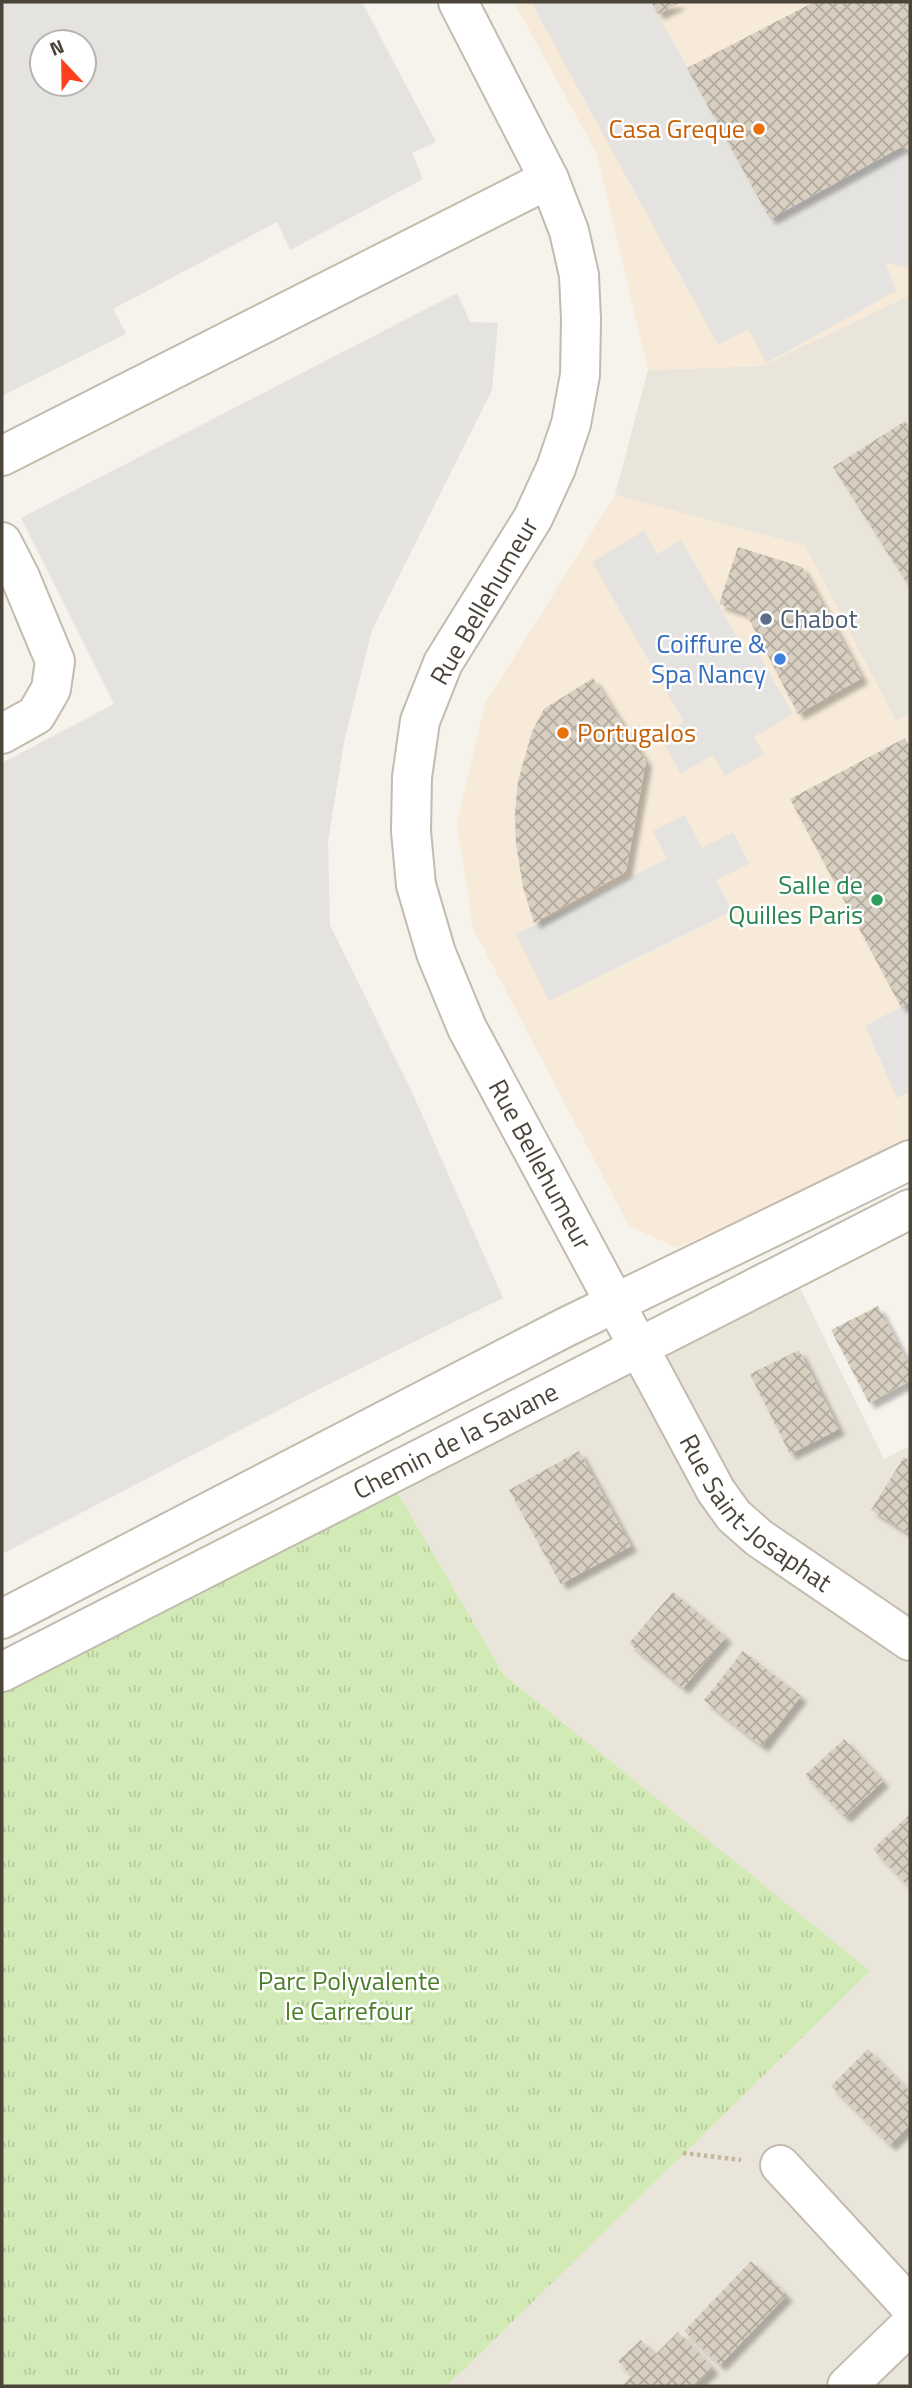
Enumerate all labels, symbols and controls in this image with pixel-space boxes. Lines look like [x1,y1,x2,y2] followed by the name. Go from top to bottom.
[28,28,98,98] north arrow
[45,31,68,63] text: N
[608,109,745,148] place label: Casa Greque
[751,121,767,137] marker: Casa Greque
[420,509,548,692] street label: Rue Bellehumeur
[780,599,858,638] place label: Chabot
[758,611,774,627] marker: Chabot
[651,624,766,693] place label: Coiffure & Spa Nancy
[772,651,788,667] marker: Coiffure & Spa Nancy
[577,713,696,752] place label: Portugalos
[555,725,571,741] marker: Portugalos
[728,865,863,934] place label: Salle de Quilles Paris
[869,892,885,908] marker: Salle de Quilles Paris
[479,1072,603,1256] street label: Rue Bellehumeur
[346,1372,564,1509] street label: Chemin de la Savane
[670,1427,840,1601] street label: Rue Saint-Josaphat
[258,1961,440,2030] park label: Parc Polyvalente le Carrefour

